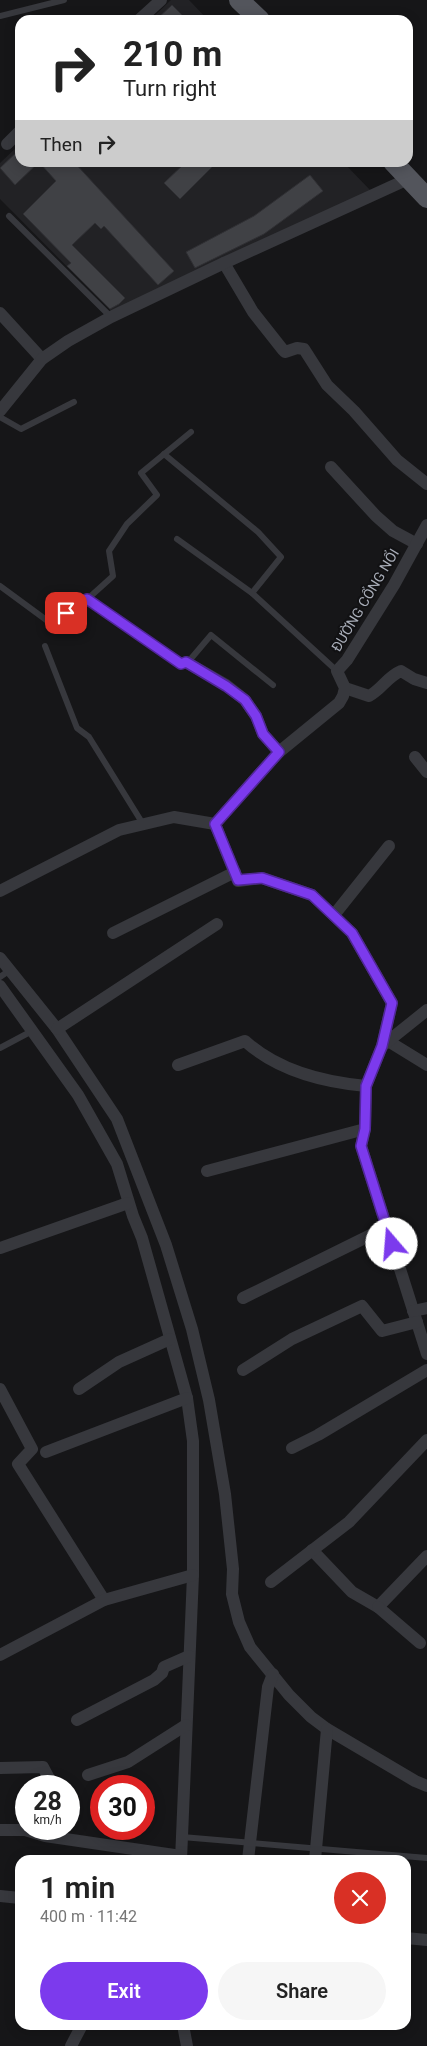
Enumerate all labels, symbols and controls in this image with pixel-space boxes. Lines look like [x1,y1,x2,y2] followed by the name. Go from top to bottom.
[123,34,222,75] text: 210 m
[40,35,105,100] icon: right
[123,76,217,101] text: Turn right
[92,130,120,158] icon: right
[40,133,82,156] text: Then
[326,545,402,654] street label: ĐƯỜNG CỔNG NỔI
[45,592,87,634] pin
[52,599,80,627] icon: arrive
[365,1217,417,1269] position arrow
[90,1775,155,1840] speed limit sign: 30
[33,1787,62,1816] text: 28
[33,1813,62,1827] text: km/h
[40,1870,115,1905] text: 1 min
[334,1872,386,1924] button: close
[40,1907,137,1926] text: 400 m · 11:42
[40,1962,208,2020] button: Exit
[218,1962,386,2020] button: Share

